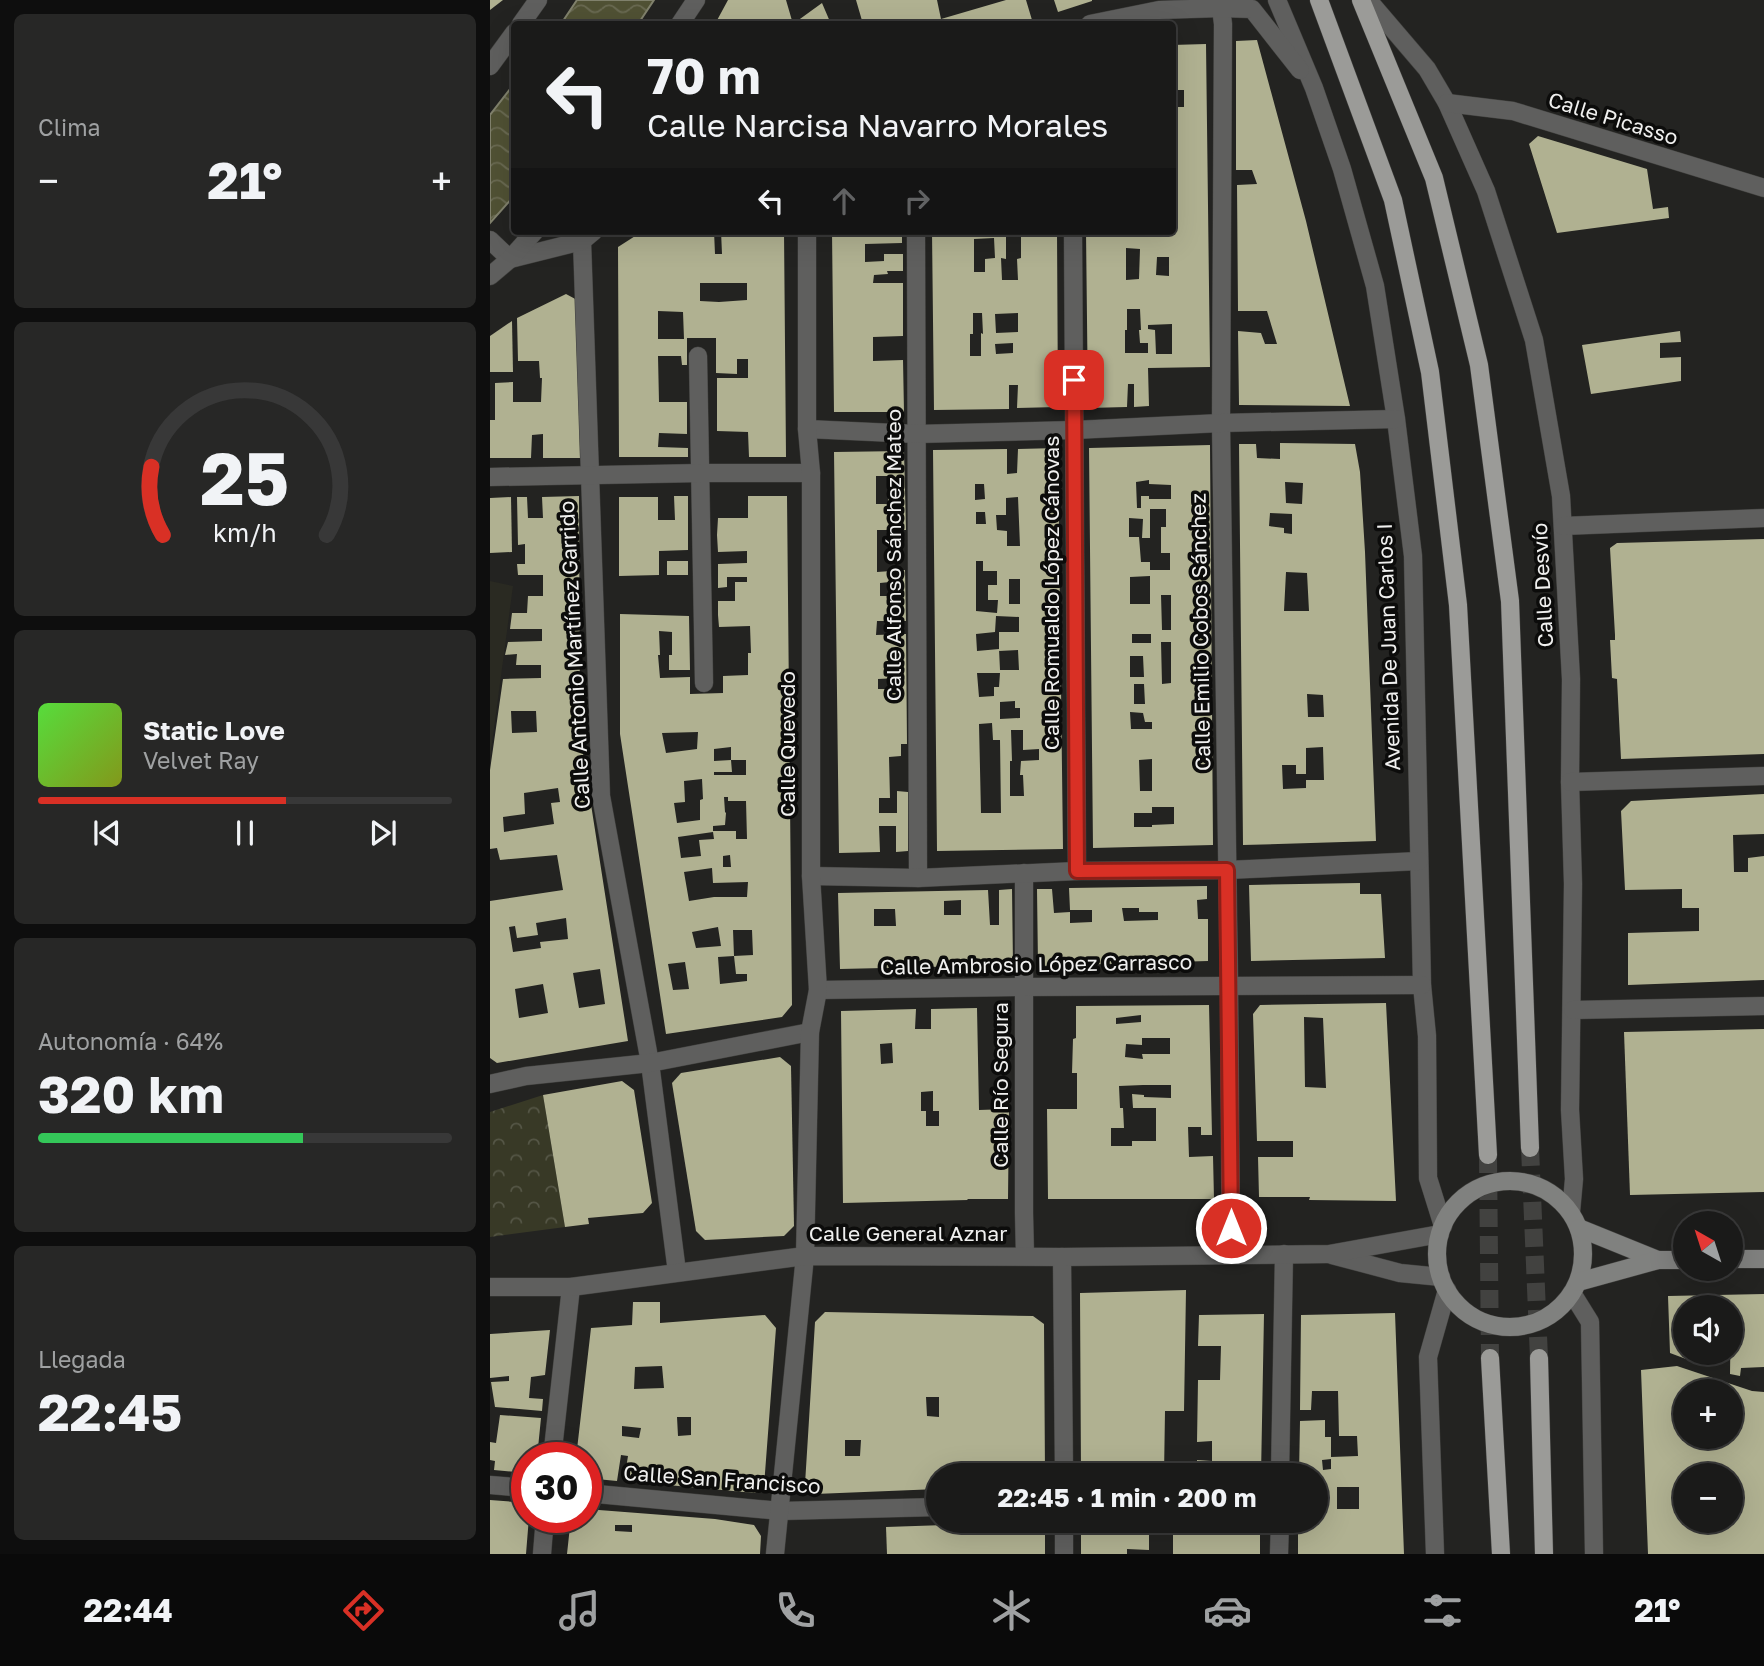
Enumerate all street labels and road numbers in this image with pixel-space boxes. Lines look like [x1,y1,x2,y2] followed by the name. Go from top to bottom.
[1545,86,1681,150] street label: Calle Picasso
[880,409,906,701] street label: Calle Alfonso Sánchez Mateo
[1038,436,1064,750] street label: Calle Romualdo López Cánovas
[1185,493,1215,771] street label: Calle Emilio Cobos Sánchez
[553,500,595,810] street label: Calle Antonio Martínez Garrido
[1526,522,1558,648] street label: Calle Desvío
[1371,523,1405,771] street label: Avenida De Juan Carlos I
[774,671,800,817] street label: Calle Quevedo
[880,948,1192,980] street label: Calle Ambrosio López Carrasco
[987,1002,1013,1168] street label: Calle Río Segura
[809,1220,1007,1246] street label: Calle General Aznar
[623,1459,822,1499] street label: Calle San Francisco

